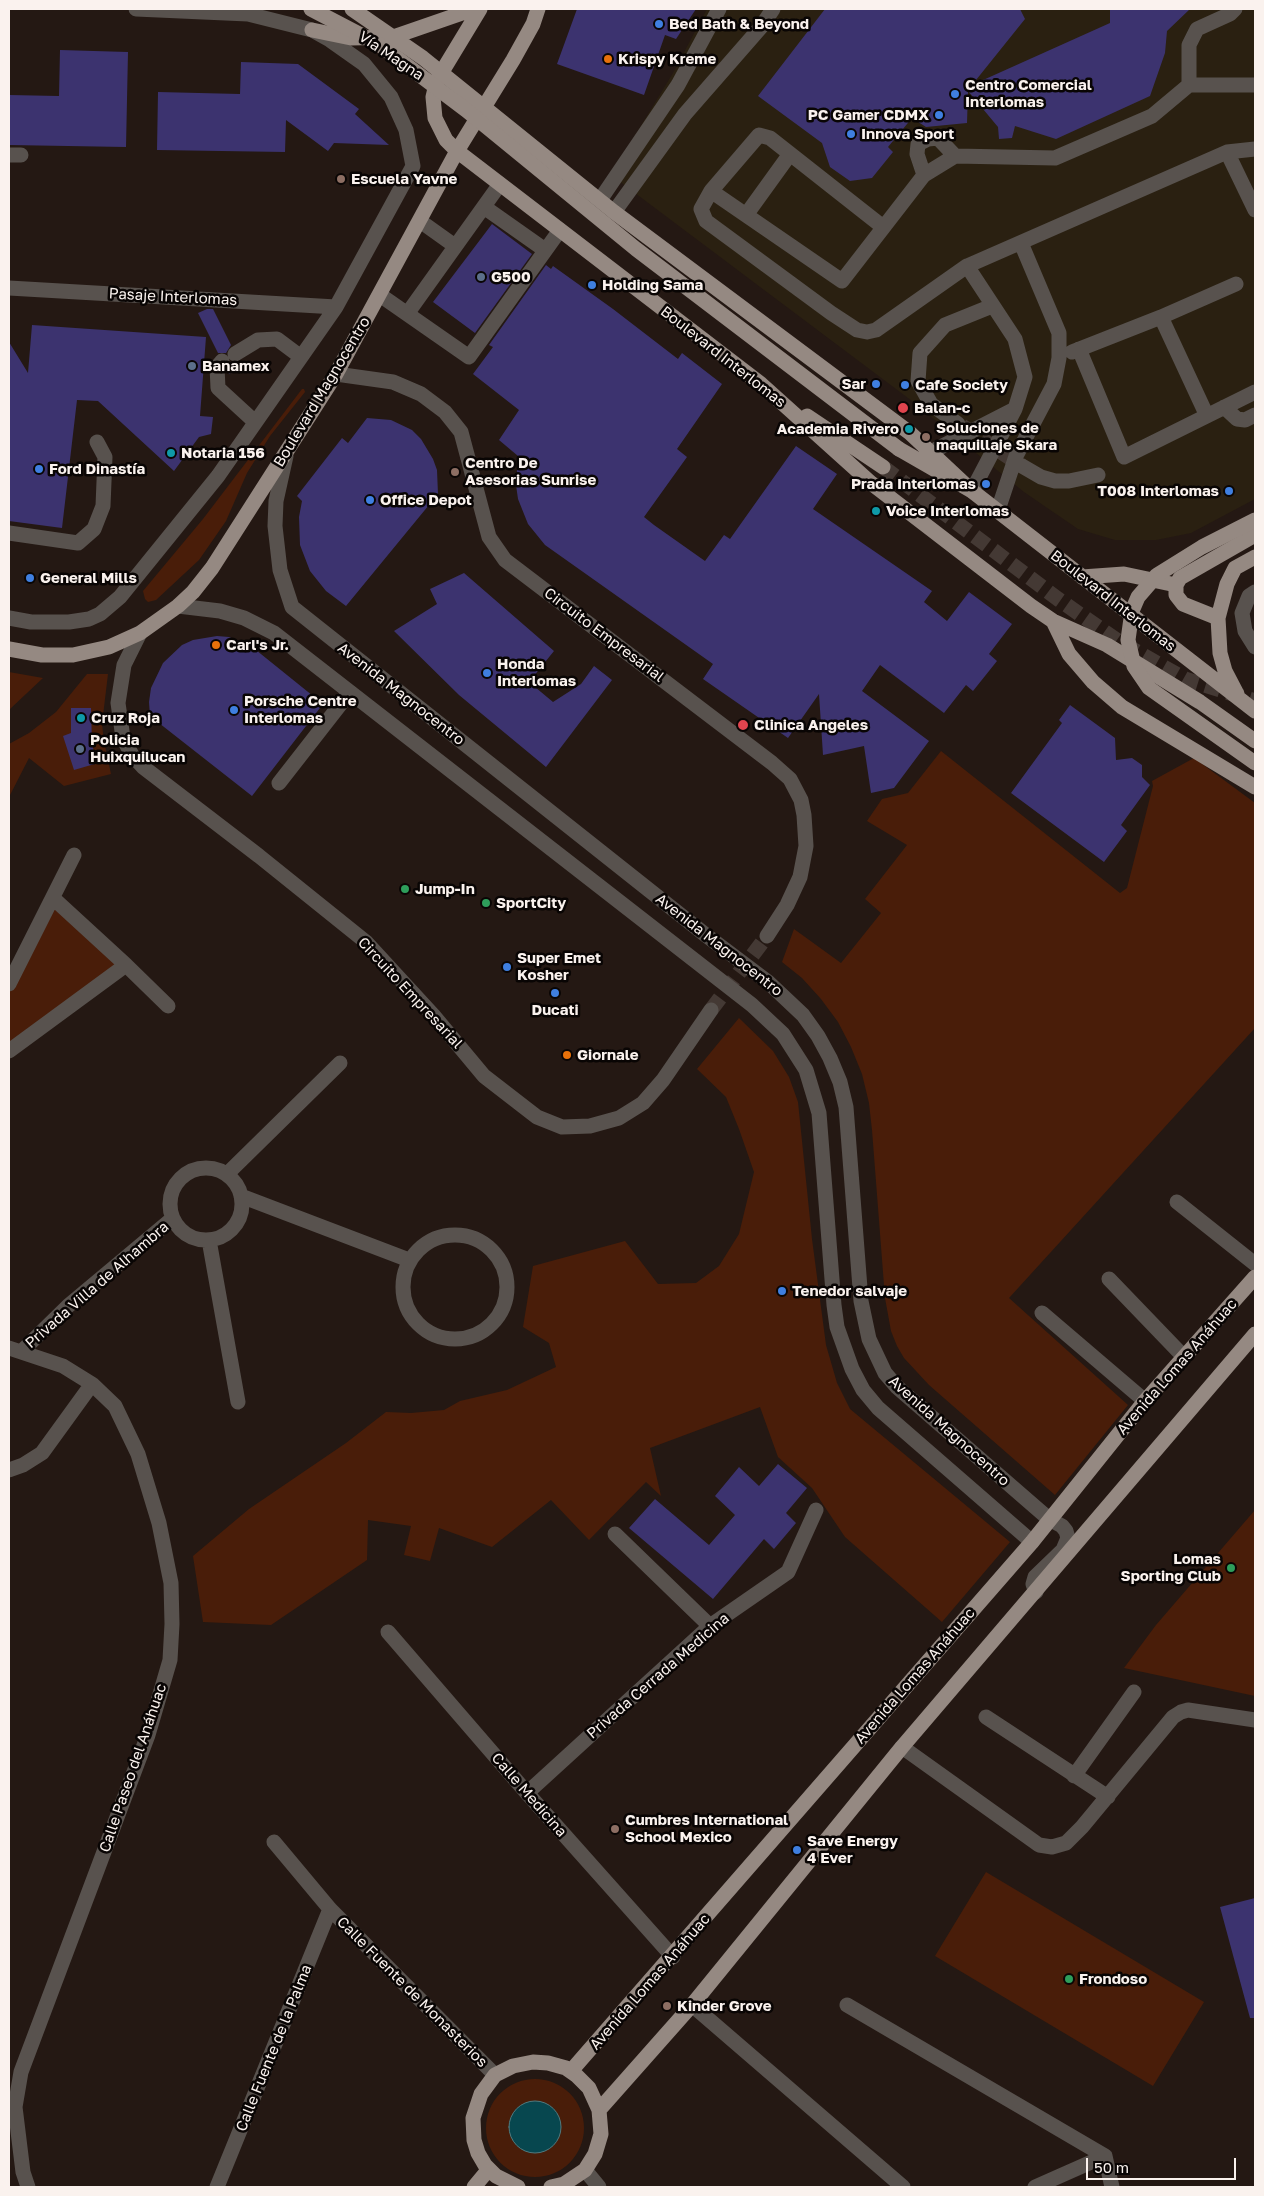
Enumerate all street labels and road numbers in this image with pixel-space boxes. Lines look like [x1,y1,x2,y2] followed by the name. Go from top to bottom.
[355,28,427,84] street label: Vía Magna
[108,285,238,309] street label: Pasaje Interlomas
[657,303,789,411] street label: Boulevard Interlomas
[270,314,374,470] street label: Boulevard Magnocentro
[1047,547,1179,655] street label: Boulevard Interlomas
[540,584,668,686] street label: Circuito Empresarial
[334,639,468,749] street label: Avenida Magnocentro
[652,890,786,1000] street label: Avenida Magnocentro
[354,934,466,1052] street label: Circuito Empresarial
[22,1218,172,1352] street label: Privada Villa de Alhambra
[1113,1295,1241,1439] street label: Avenida Lomas Anáhuac
[885,1372,1013,1490] street label: Avenida Magnocentro
[851,1604,979,1748] street label: Avenida Lomas Anáhuac
[583,1609,733,1743] street label: Privada Cerrada Medicina
[96,1681,170,1855] street label: Calle Paseo del Anáhuac
[488,1749,570,1841] street label: Calle Medicina
[586,1910,714,2054] street label: Avenida Lomas Anáhuac
[333,1913,491,2071] street label: Calle Fuente de Monasterios
[232,1962,316,2134] street label: Calle Fuente de la Palma

